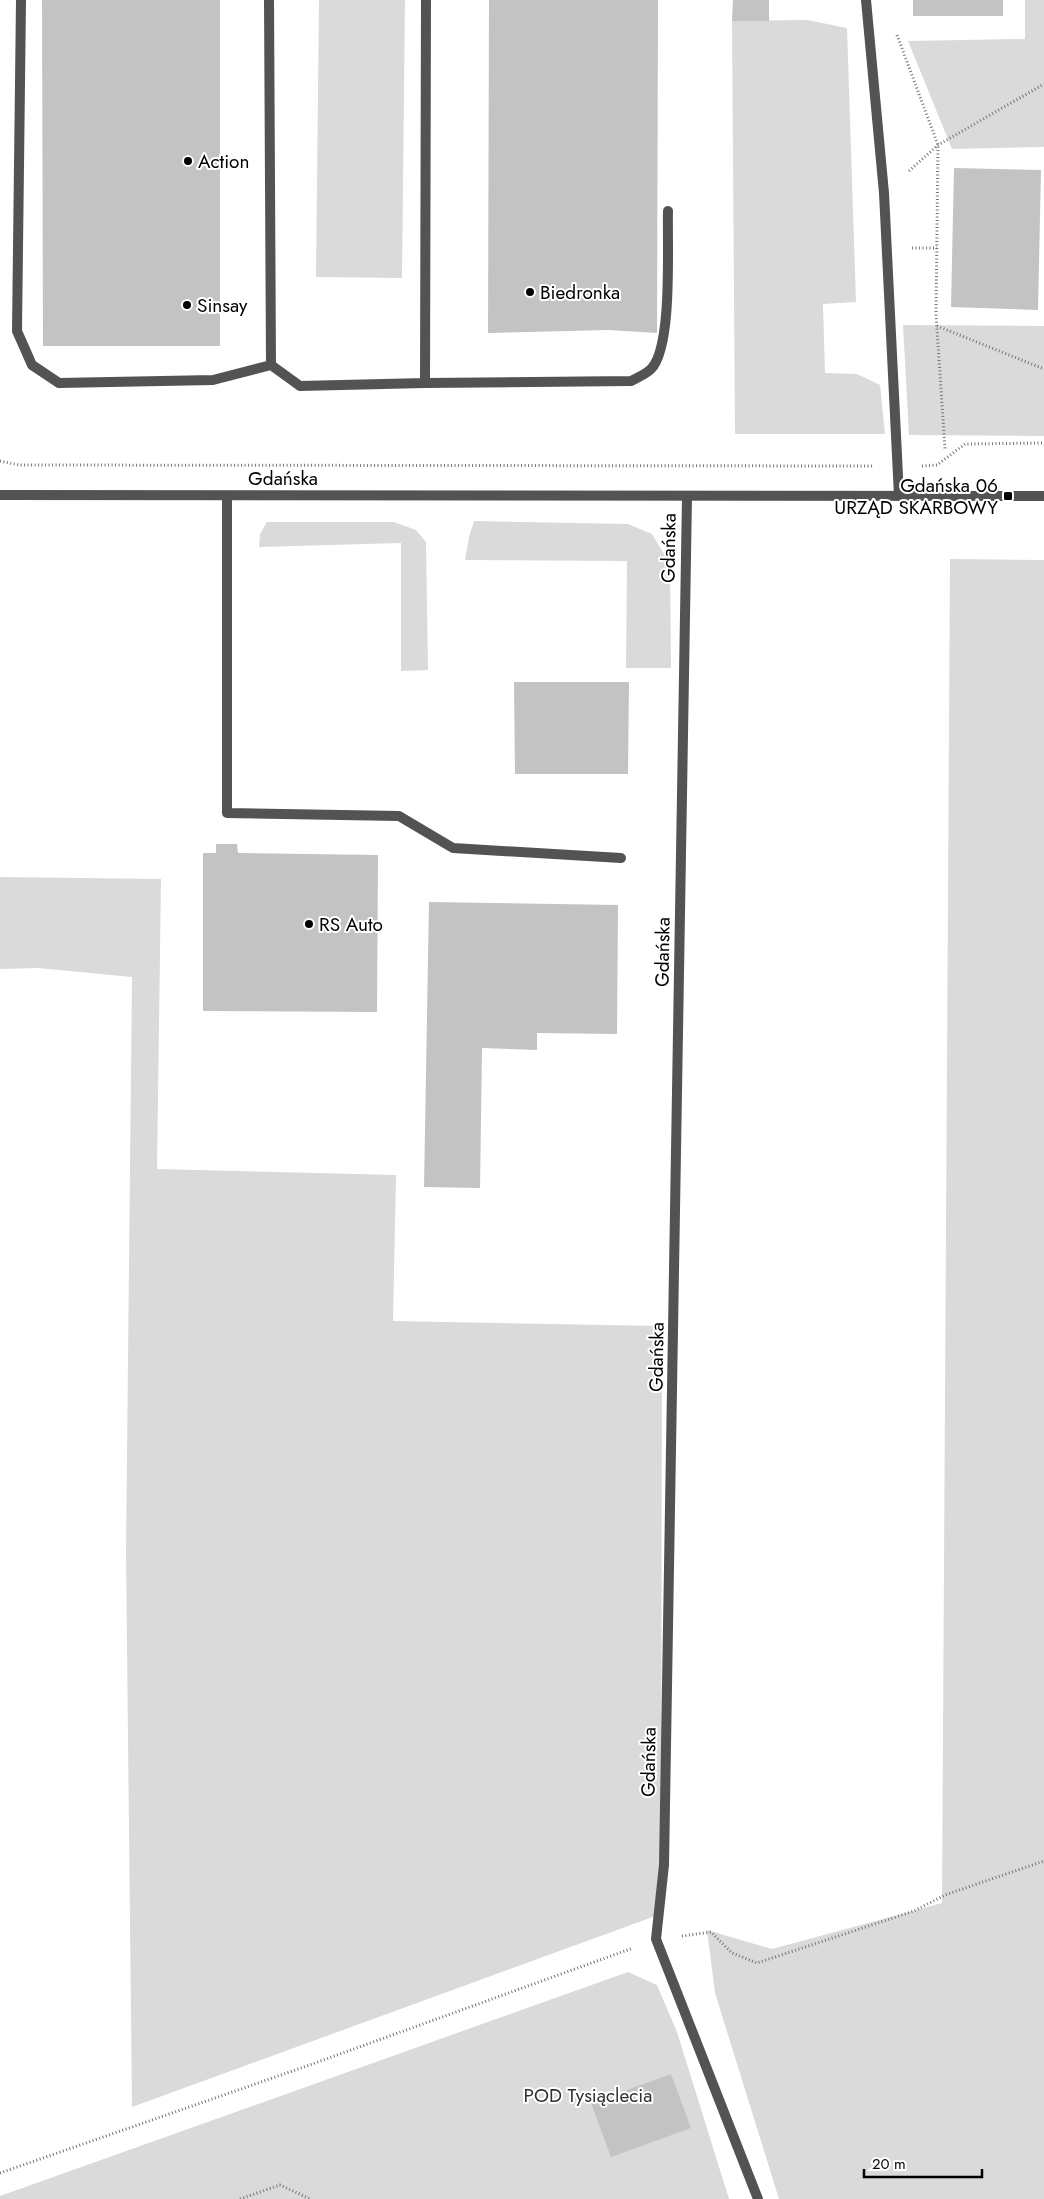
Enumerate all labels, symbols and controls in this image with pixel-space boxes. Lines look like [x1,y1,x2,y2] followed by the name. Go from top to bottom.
[198,148,249,175] place label: Action
[182,155,194,167] marker: Action
[540,279,620,306] place label: Biedronka
[524,286,536,298] marker: Biedronka
[197,292,248,319] place label: Sinsay
[181,299,193,311] marker: Sinsay
[248,465,318,492] street label: Gdańska
[834,472,998,521] place label: Gdańska 06 URZĄD SKARBOWY
[1002,490,1014,502] marker: Gdańska 06 URZĄD SKARBOWY
[654,513,683,583] street label: Gdańska
[319,911,383,938] place label: RS Auto
[648,917,677,987] street label: Gdańska
[303,918,315,930] marker: RS Auto
[642,1322,671,1392] street label: Gdańska
[634,1727,663,1797] street label: Gdańska
[524,2082,652,2109] park label: POD Tysiąclecia
[864,2146,982,2178] scale bar
[872,2153,906,2175] text: 20 m

